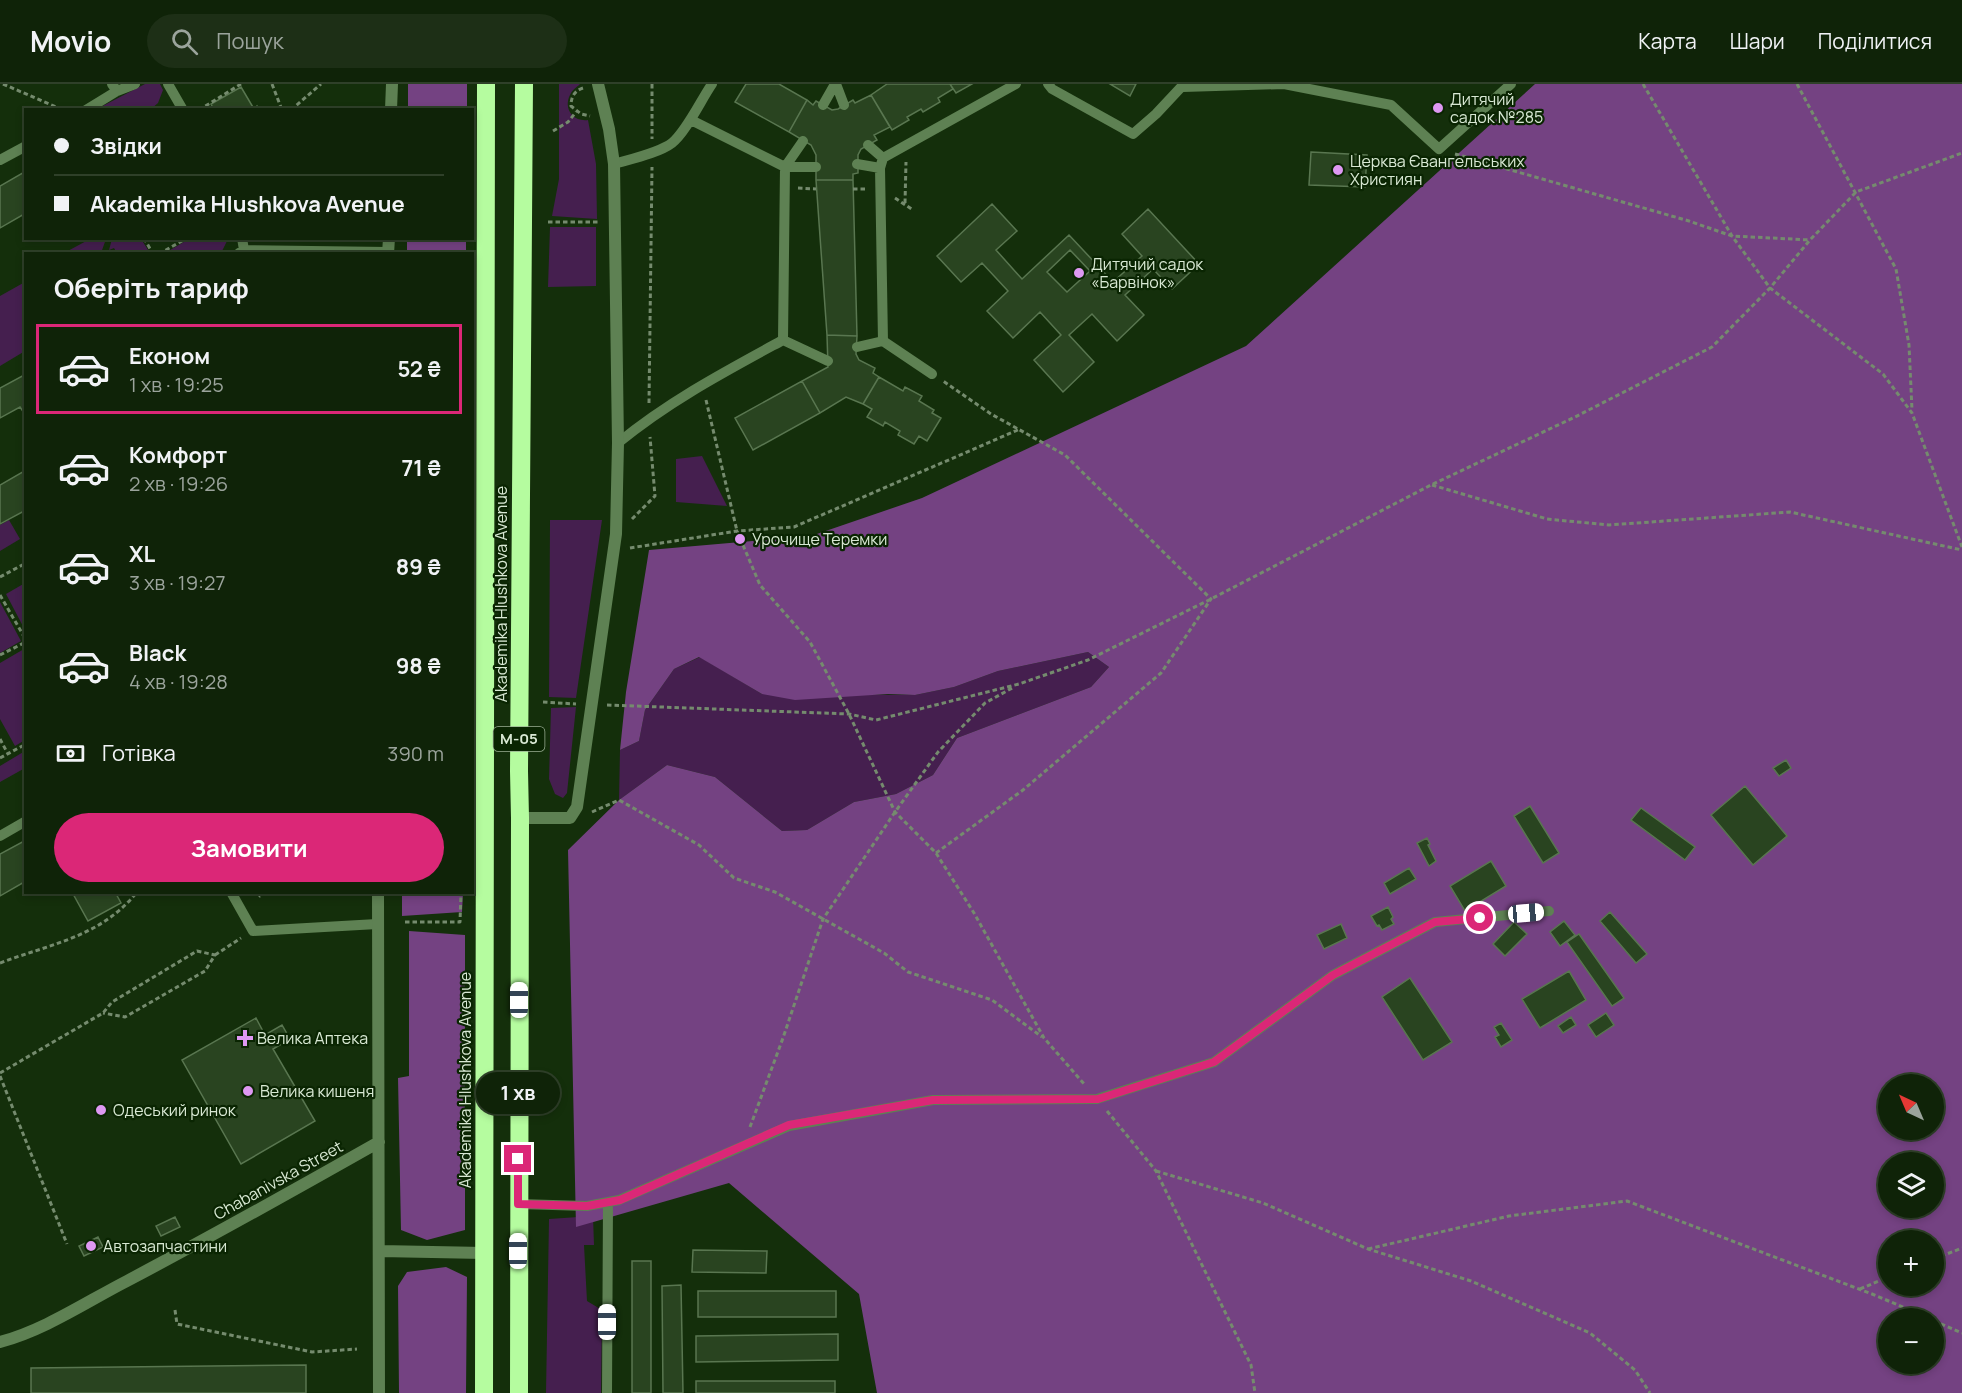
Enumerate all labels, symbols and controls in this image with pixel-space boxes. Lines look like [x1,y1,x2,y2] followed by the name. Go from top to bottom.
[147,14,567,68] search box
[30,22,111,60] text: Movio
[168,25,201,58] icon: search
[216,26,284,56] text: Пошук
[1638,27,1697,55] text: Карта
[1730,27,1785,55] text: Шари
[1818,27,1932,55] text: Поділитися
[1450,88,1543,128] place label: Дитячий садок №285
[1431,101,1445,115] marker: Дитячий садок №285
[90,131,162,161] text: Звідки
[1350,150,1525,190] place label: Церква Євангельських Християн
[1331,163,1345,177] marker: Церква Євангельських Християн
[90,189,405,219] text: Akademika Hlushkova Avenue
[1091,253,1204,293] place label: Дитячий садок «Барвінок»
[1072,266,1086,280] marker: Дитячий садок «Барвінок»
[54,269,249,306] text: Оберіть тариф
[129,341,210,371] text: Економ
[57,342,111,396] icon: car
[397,354,441,384] text: 52 ₴
[129,371,224,398] text: 1 хв · 19:25
[129,440,227,470] text: Комфорт
[57,441,111,495] icon: car
[401,453,441,483] text: 71 ₴
[129,470,228,497] text: 2 хв · 19:26
[490,486,512,702] street label: Akademika Hlushkova Avenue
[752,528,887,550] place label: Урочище Теремки
[733,532,747,546] marker: Урочище Теремки
[129,539,155,569] text: XL
[57,540,111,594] icon: car
[396,552,441,582] text: 89 ₴
[129,569,225,596] text: 3 хв · 19:27
[129,638,186,668] text: Black
[57,639,111,693] icon: car
[396,651,441,681] text: 98 ₴
[129,668,228,695] text: 4 хв · 19:28
[494,727,544,751] road number: М-05
[54,737,87,770] icon: cash
[102,738,176,768] text: Готівка
[387,740,444,767] text: 390 m
[54,813,444,882] button: Замовити
[1507,902,1545,924] car
[1466,904,1493,931] route start
[454,972,476,1188] street label: Akademika Hlushkova Avenue
[510,982,528,1018] car
[257,1027,368,1049] place label: Велика Аптека
[238,1031,252,1045] marker: Велика Аптека
[476,1072,560,1114] callout: 1 хв
[1878,1074,1944,1140] north arrow
[1878,1074,1944,1374] map controls
[500,1079,536,1106] text: 1 хв
[260,1080,374,1102] place label: Велика кишеня
[241,1084,255,1098] marker: Велика кишеня
[113,1099,237,1121] place label: Одеський ринок
[94,1103,108,1117] marker: Одеський ринок
[209,1135,347,1225] street label: Chabanivska Street
[504,1145,531,1172] route end
[1878,1152,1944,1218] button: layers
[1878,1230,1944,1296] button: +
[509,1233,527,1269] car
[103,1235,227,1257] place label: Автозапчастини
[84,1239,98,1253] marker: Автозапчастини
[598,1304,616,1340] car
[1878,1308,1944,1374] button: −

